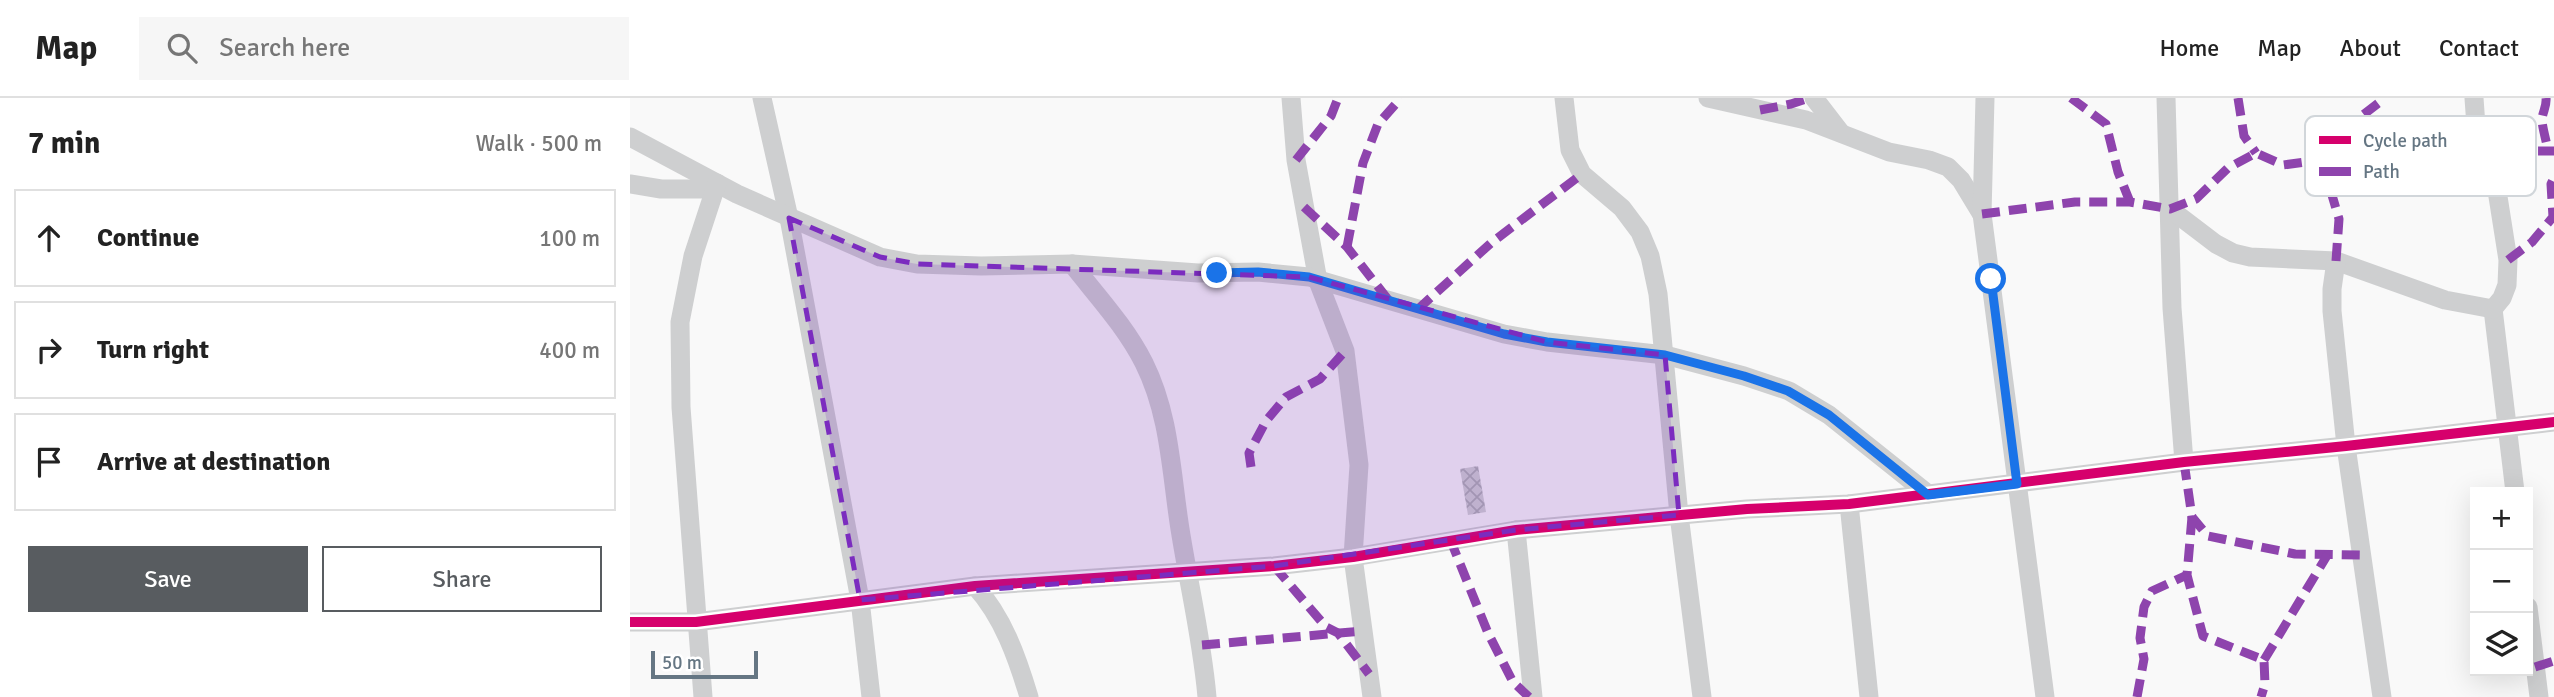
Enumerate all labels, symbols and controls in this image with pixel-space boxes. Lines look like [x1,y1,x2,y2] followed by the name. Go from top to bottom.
[139,17,629,80] search box
[35,28,97,69] text: Map
[163,29,201,67] icon: search
[219,32,350,64] text: Search here
[2159,33,2219,63] text: Home
[2257,33,2302,63] text: Map
[2340,33,2401,63] text: About
[2439,33,2519,63] text: Contact
[2305,116,2536,196] legend
[28,125,100,162] text: 7 min
[476,129,602,158] text: Walk · 500 m
[2363,129,2448,153] text: Cycle path
[2363,160,2400,184] text: Path
[30,219,68,257] icon: ahead
[97,222,199,254] text: Continue
[539,224,600,253] text: 100 m
[1201,257,1232,288] route end
[1975,263,2006,294] route start
[30,331,68,369] icon: right
[97,334,209,366] text: Turn right
[539,336,600,365] text: 400 m
[30,443,68,481] icon: arrive
[97,446,330,478] text: Arrive at destination
[2470,487,2533,676] map controls
[2470,487,2533,550] button: +
[28,546,308,612] button: Save
[322,546,602,612] button: Share
[2470,550,2533,613] button: −
[2470,613,2533,676] button: layers
[651,648,758,680] scale bar
[662,651,702,675] text: 50 m

